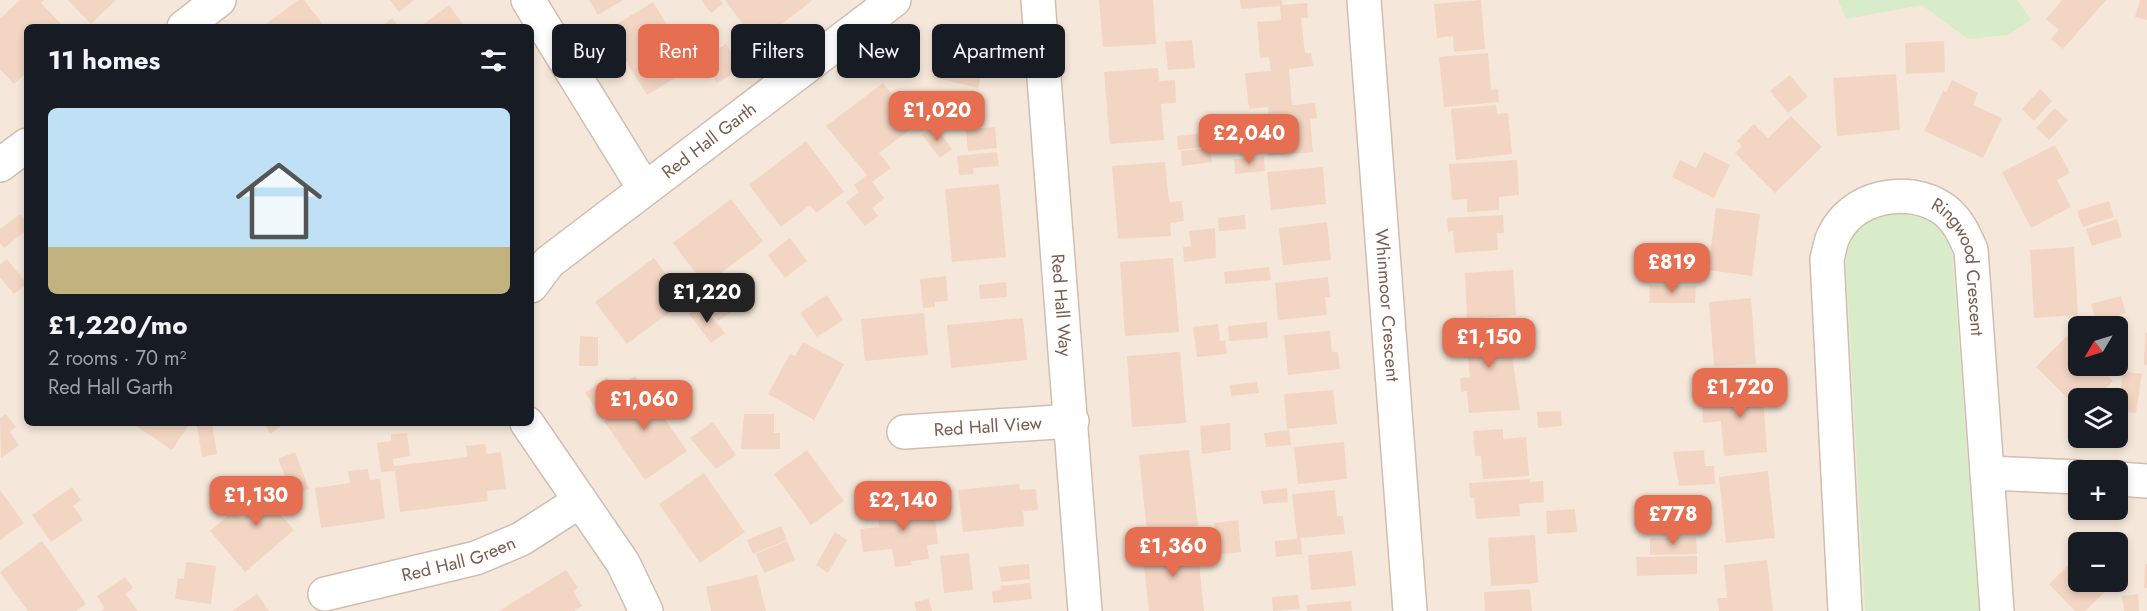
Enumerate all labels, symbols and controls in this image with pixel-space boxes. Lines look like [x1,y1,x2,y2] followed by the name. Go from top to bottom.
[552,24,626,78] chip: Buy
[638,24,719,78] chip: Rent
[731,24,825,78] chip: Filters
[837,24,920,78] chip: New
[932,24,1065,78] chip: Apartment
[48,41,160,79] text: 11 homes
[477,44,510,77] icon: filters
[888,91,986,142] pin: £1,020
[656,96,762,185] street label: Red Hall Garth
[903,96,971,125] text: £1,020
[1200,114,1298,165] pin: £2,040
[1213,119,1285,148] text: £2,040
[225,147,333,255] icon: home
[1927,191,1990,337] street label: Ringwood Crescent
[1368,228,1406,383] street label: Whinmoor Crescent
[1636,243,1708,294] pin: £819
[1648,248,1696,277] text: £819
[1045,253,1078,357] street label: Red Hall Way
[658,273,756,324] pin: £1,220
[673,278,741,307] text: £1,220
[48,306,188,344] text: £1,220/mo
[2068,316,2128,376] north arrow
[2068,316,2128,592] map controls
[1440,318,1538,369] pin: £1,150
[1456,323,1522,352] text: £1,150
[48,344,186,373] text: 2 rooms · 70 m²
[1691,368,1789,419] pin: £1,720
[48,373,173,402] text: Red Hall Garth
[1706,373,1774,402] text: £1,720
[595,380,693,431] pin: £1,060
[610,385,678,414] text: £1,060
[2068,388,2128,448] button: layers
[933,410,1043,443] street label: Red Hall View
[2068,460,2128,520] button: +
[207,476,305,527] pin: £1,130
[224,481,288,510] text: £1,130
[854,481,952,532] pin: £2,140
[868,486,938,515] text: £2,140
[1637,495,1709,546] pin: £778
[1649,500,1697,529] text: £778
[1124,527,1222,578] pin: £1,360
[399,530,520,588] street label: Red Hall Green
[1139,532,1207,561] text: £1,360
[2068,532,2128,592] button: −

